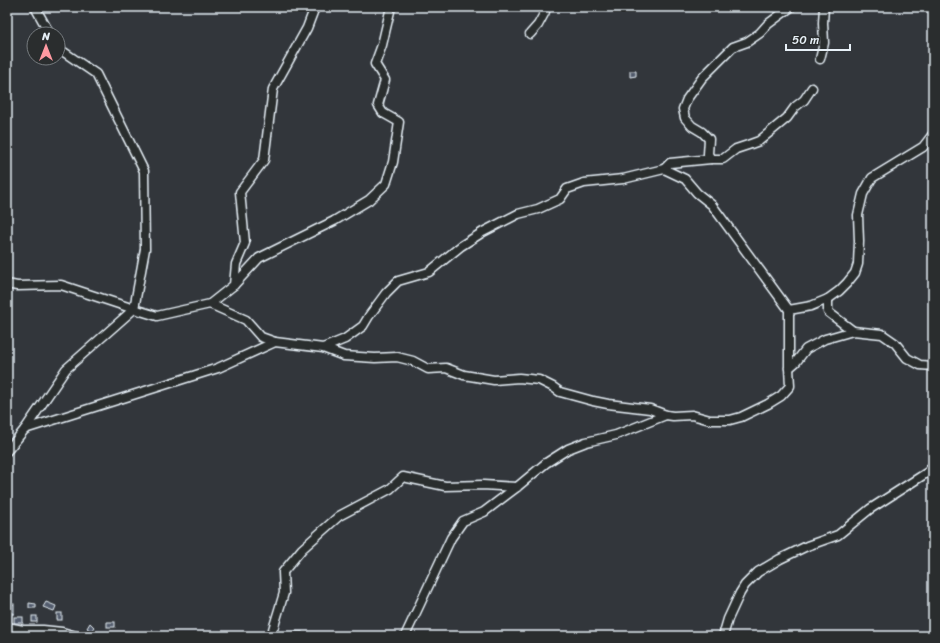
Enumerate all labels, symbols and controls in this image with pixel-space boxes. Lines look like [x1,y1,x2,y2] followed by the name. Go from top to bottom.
[26,26,66,66] north arrow
[786,26,850,52] scale bar
[41,27,50,46] text: N
[792,29,819,51] text: 50 m

